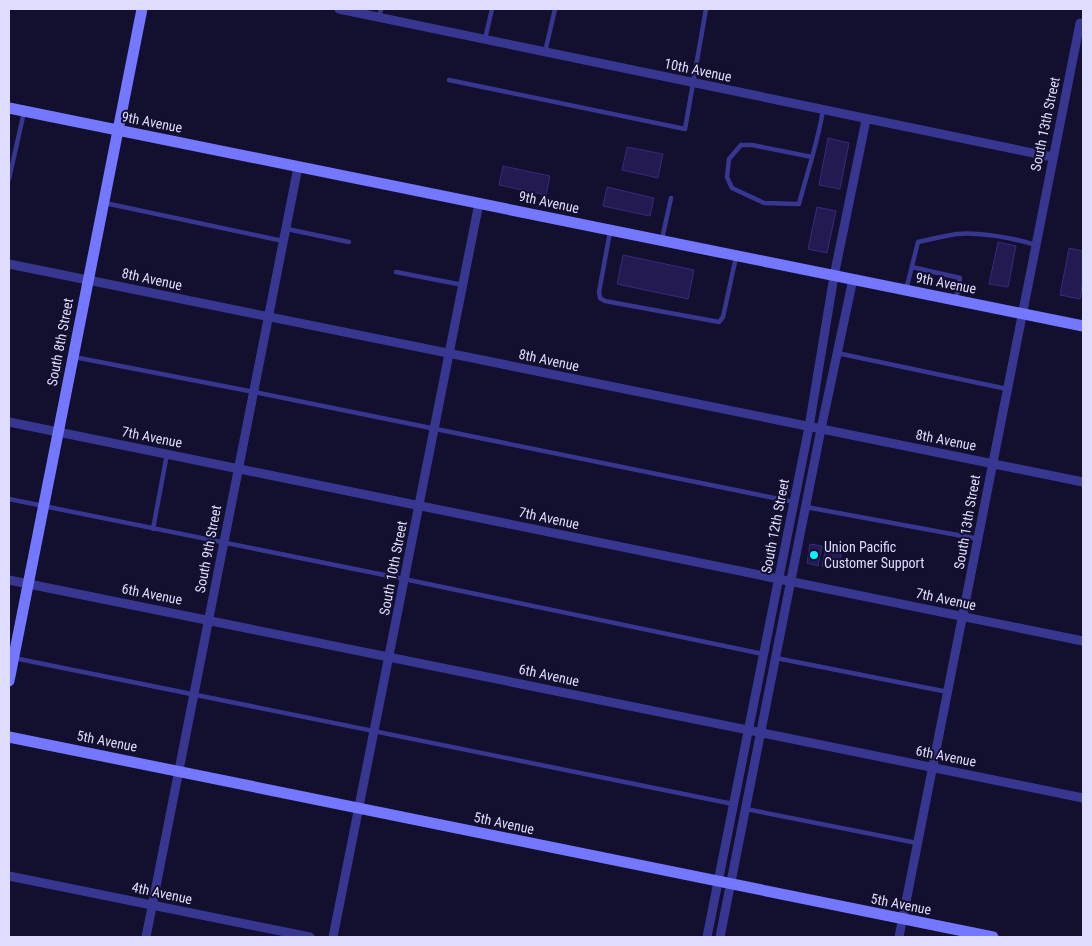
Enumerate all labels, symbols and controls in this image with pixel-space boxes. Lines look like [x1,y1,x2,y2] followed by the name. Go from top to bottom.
[663,55,733,85] street label: 10th Avenue
[1027,75,1063,173] street label: South 13th Street
[120,108,184,136] street label: 9th Avenue
[517,188,581,216] street label: 9th Avenue
[120,265,184,293] street label: 8th Avenue
[914,269,978,297] street label: 9th Avenue
[44,297,76,387] street label: South 8th Street
[517,346,581,374] street label: 8th Avenue
[120,423,184,451] street label: 7th Avenue
[914,426,978,454] street label: 8th Avenue
[951,473,983,571] street label: South 13th Street
[758,477,792,575] street label: South 12th Street
[192,504,224,594] street label: South 9th Street
[517,504,581,532] street label: 7th Avenue
[376,519,410,617] street label: South 10th Street
[824,539,924,571] place label: Union Pacific Customer Support
[808,549,820,561] marker: Union Pacific Customer Support
[120,580,184,608] street label: 6th Avenue
[914,585,978,613] street label: 7th Avenue
[517,661,581,689] street label: 6th Avenue
[75,727,139,755] street label: 5th Avenue
[914,742,978,770] street label: 6th Avenue
[472,809,536,837] street label: 5th Avenue
[130,879,194,907] street label: 4th Avenue
[869,890,933,918] street label: 5th Avenue

